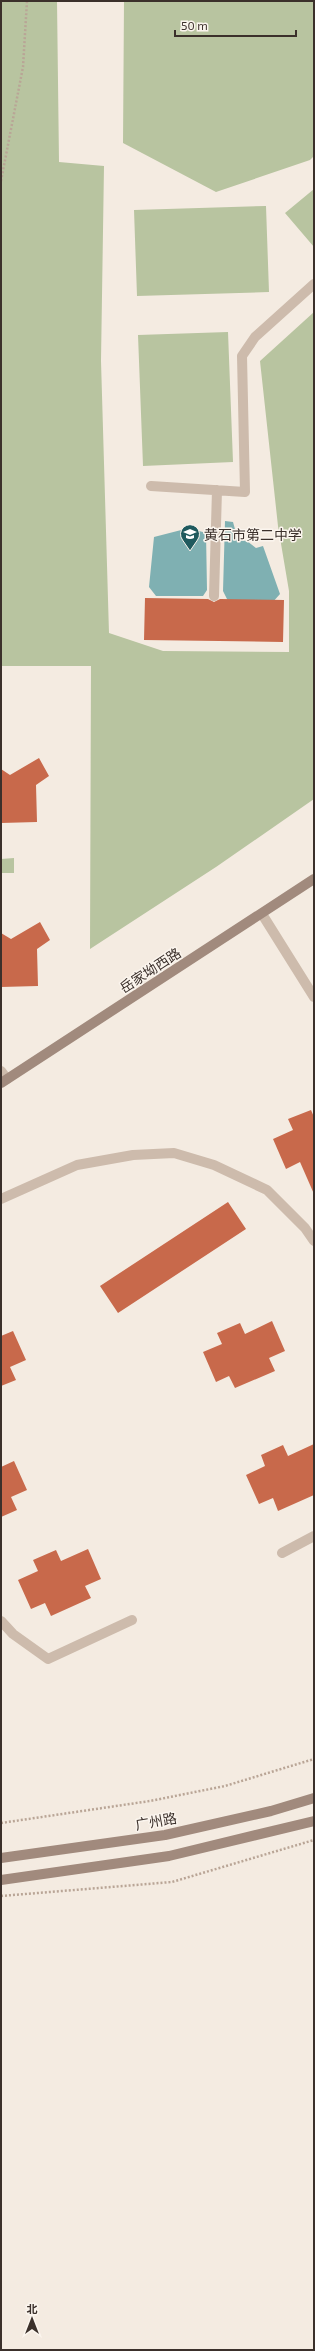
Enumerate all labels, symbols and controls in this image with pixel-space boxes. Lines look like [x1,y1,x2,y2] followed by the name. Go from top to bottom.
[175,12,296,38] scale bar
[181,18,208,32] text: 50 m
[179,523,201,551] school or university icon: 黄石市第二中学
[204,526,302,543] place label: 黄石市第二中学
[116,944,184,996] street label: 岳家坳西路
[134,1809,178,1833] street label: 广州路
[12,2299,52,2339] north arrow
[27,2302,38,2315] text: 北

